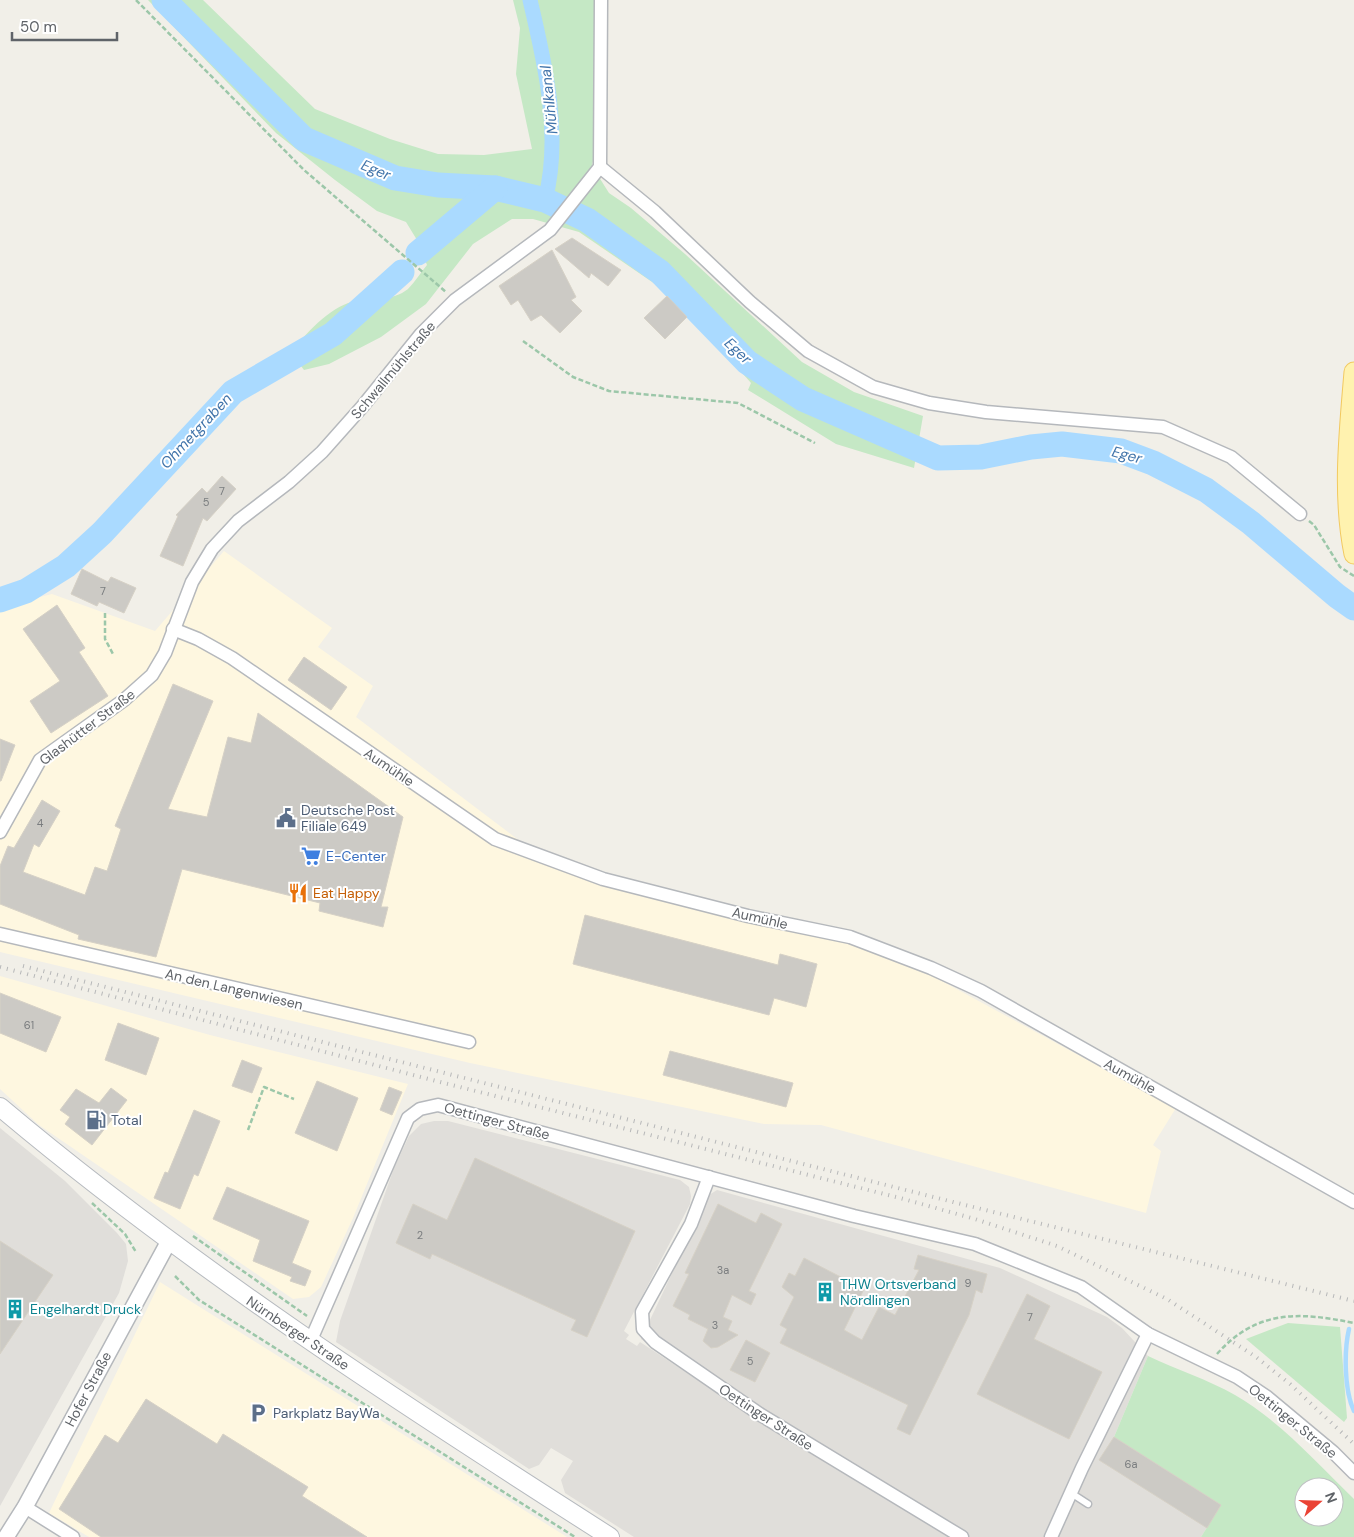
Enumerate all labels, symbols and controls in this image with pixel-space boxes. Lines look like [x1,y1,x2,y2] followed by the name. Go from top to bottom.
[12,10,118,42] scale bar
[20,17,57,37] text: 50 m
[535,64,563,135] water label: Mühlkanal
[358,155,394,185] water label: Eger
[347,317,439,423] street label: Schwallmühlstraße
[720,333,756,369] water label: Eger
[156,389,237,473] water label: Ohmetgraben
[1110,441,1145,469] water label: Eger
[219,484,225,498] house number: 7
[203,495,210,509] house number: 5
[100,584,106,598] house number: 7
[35,685,139,769] street label: Glashütter Straße
[360,744,418,790] street label: Aumühle
[301,801,395,835] place label: Deutsche Post Filiale 649
[275,807,297,829] public building icon: Deutsche Post Filiale 649
[37,816,44,830] house number: 4
[300,845,322,867] supermarket icon: E-Center
[326,847,386,865] place label: E-Center
[287,882,309,904] restaurant icon: Eat Happy
[313,884,380,902] place label: Eat Happy
[730,903,790,933] street label: Aumühle
[163,964,305,1014] street label: An den Langenwiesen
[24,1018,34,1032] house number: 61
[1101,1054,1159,1098] street label: Aumühle
[442,1098,552,1144] street label: Oettinger Straße
[85,1109,107,1131] fuel station icon: Total
[111,1111,142,1129] place label: Total
[417,1228,423,1242] house number: 2
[717,1263,729,1277] house number: 3a
[840,1275,956,1309] place label: THW Ortsverband Nördlingen
[965,1276,972,1290] house number: 9
[814,1281,836,1303] building icon: THW Ortsverband Nördlingen
[243,1292,353,1374] street label: Nürnberger Straße
[4,1298,26,1320] building icon: Engelhardt Druck
[30,1300,141,1318] place label: Engelhardt Druck
[1027,1310,1033,1324] house number: 7
[712,1318,718,1332] house number: 3
[61,1348,115,1430] street label: Hofer Straße
[747,1354,754,1368] house number: 5
[716,1380,817,1454] street label: Oettinger Straße
[1245,1380,1341,1462] street label: Oettinger Straße
[247,1402,269,1424] parking icon: Parkplatz BayWa
[273,1404,380,1422] place label: Parkplatz BayWa
[1125,1457,1137,1471] house number: 6a
[1294,1477,1344,1527] north arrow
[1321,1490,1341,1505] text: N

